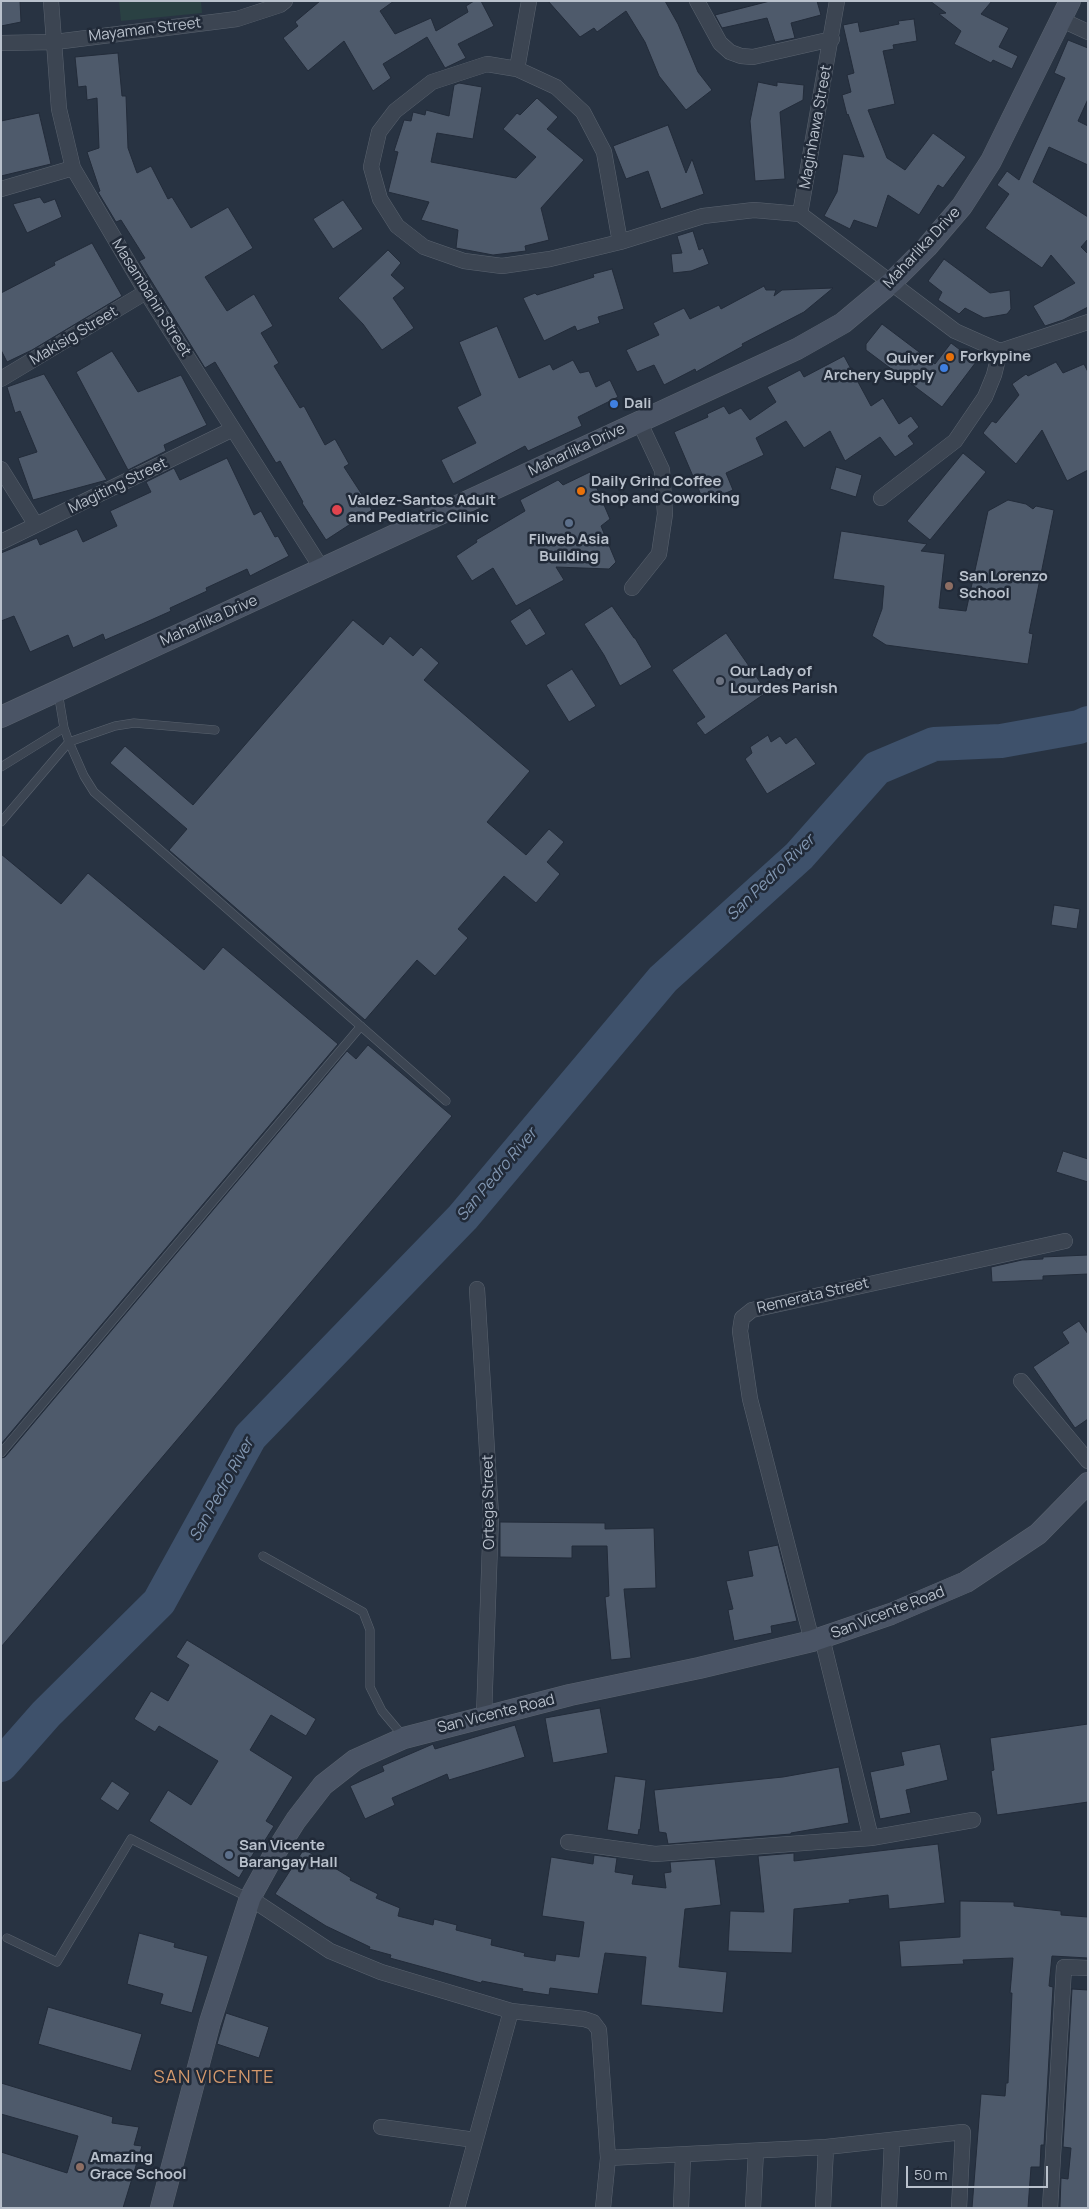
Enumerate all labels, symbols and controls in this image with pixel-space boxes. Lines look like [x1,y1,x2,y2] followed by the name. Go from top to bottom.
[88,14,202,46] street label: Mayaman Street
[796,64,836,190] street label: Maginhawa Street
[880,204,964,292] street label: Maharlika Drive
[107,236,195,360] street label: Masambahin Street
[27,303,121,369] street label: Makisig Street
[960,348,1031,366] place label: Forkypine
[824,350,934,385] place label: Quiver Archery Supply
[944,351,956,363] marker: Forkypine
[938,362,950,374] marker: Quiver Archery Supply
[624,395,652,413] place label: Dali
[608,398,620,410] marker: Dali
[526,420,628,480] street label: Maharlika Drive
[66,454,170,518] street label: Magiting Street
[591,473,740,508] place label: Daily Grind Coffee Shop and Coworking
[575,485,587,497] marker: Daily Grind Coffee Shop and Coworking
[348,492,496,527] place label: Valdez-Santos Adult and Pediatric Clinic
[330,503,344,517] marker: Valdez-Santos Adult and Pediatric Clinic
[563,517,575,529] marker: Filweb Asia Building
[529,531,609,566] place label: Filweb Asia Building
[959,568,1048,603] place label: San Lorenzo School
[943,580,955,592] marker: San Lorenzo School
[158,592,260,650] street label: Maharlika Drive
[730,663,838,698] place label: Our Lady of Lourdes Parish
[714,675,726,687] marker: Our Lady of Lourdes Parish
[723,831,819,925] water label: San Pedro River
[453,1125,541,1225] water label: San Pedro River
[755,1274,871,1318] street label: Remerata Street
[186,1435,258,1545] water label: San Pedro River
[479,1454,499,1550] street label: Ortega Street
[829,1583,947,1643] street label: San Vicente Road
[435,1691,557,1737] street label: San Vicente Road
[239,1837,338,1872] place label: San Vicente Barangay Hall
[223,1849,235,1861] marker: San Vicente Barangay Hall
[152,2067,276,2089] district label: SAN VICENTE
[90,2149,186,2184] place label: Amazing Grace School
[909,2156,1052,2188] scale bar
[74,2161,86,2173] marker: Amazing Grace School
[914,2164,948,2185] text: 50 m

